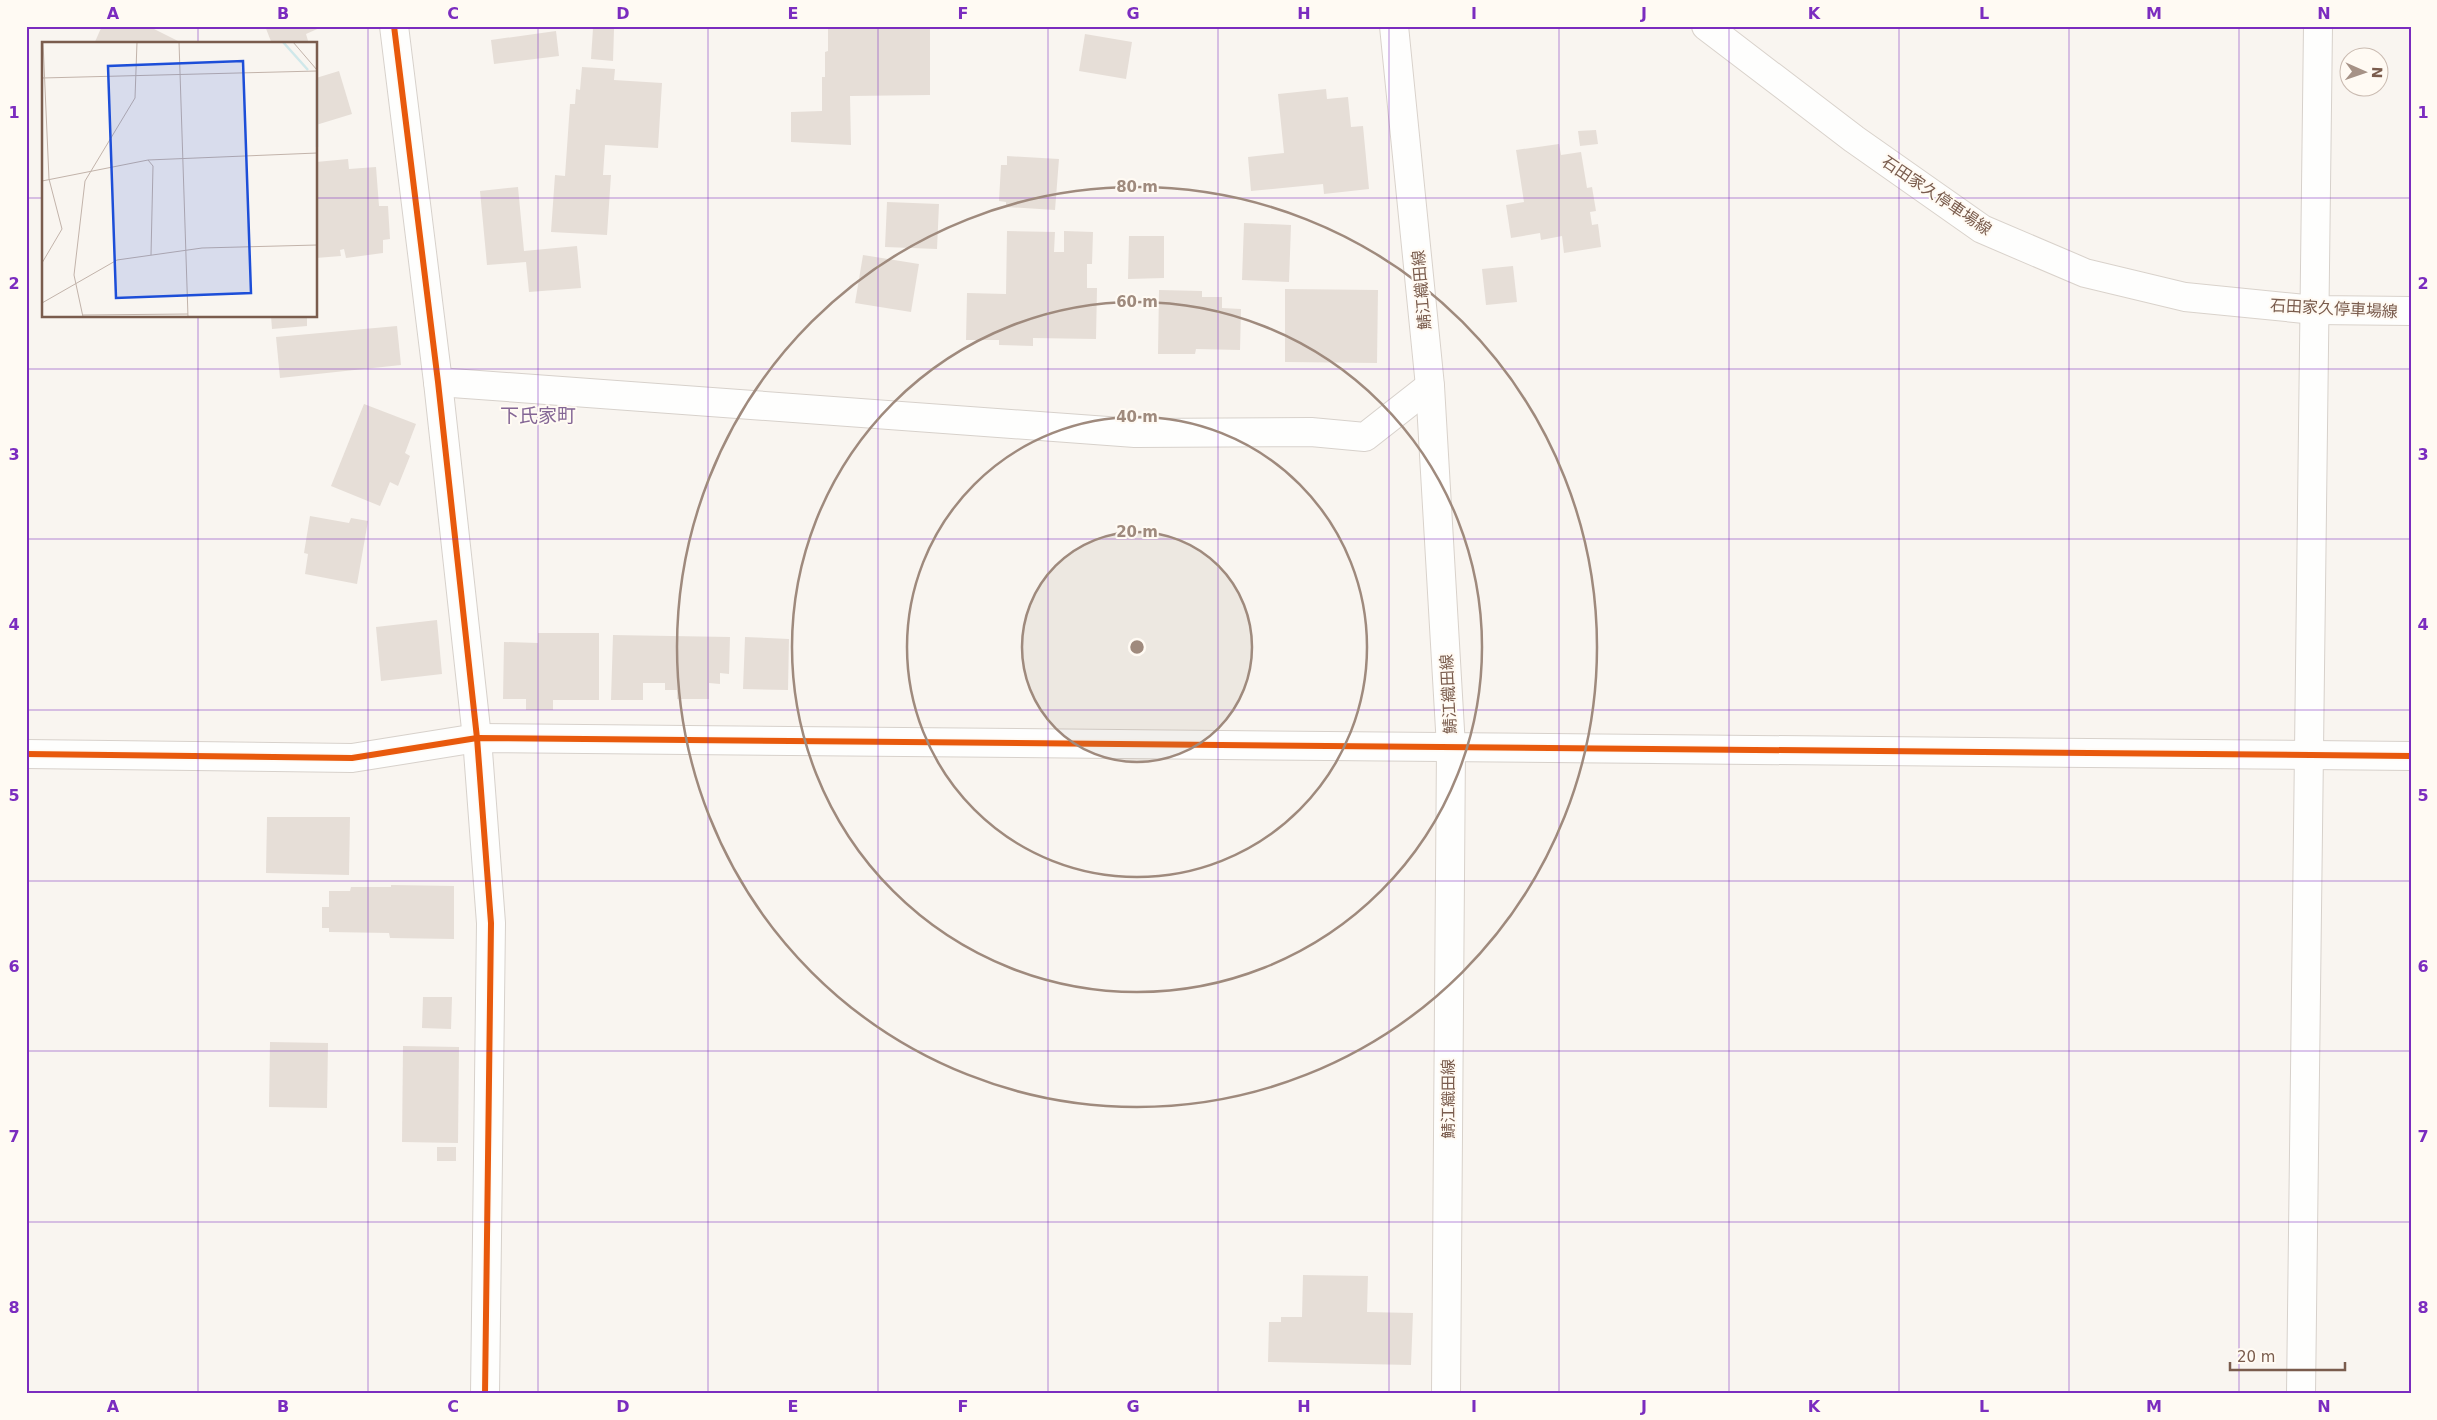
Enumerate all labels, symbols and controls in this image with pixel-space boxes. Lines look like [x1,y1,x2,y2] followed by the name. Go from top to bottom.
[107,4,120,23] text: A
[277,4,289,23] text: B
[447,4,459,23] text: C
[616,4,630,23] text: D
[788,4,798,23] text: E
[958,4,968,23] text: F
[1126,4,1140,23] text: G
[1297,4,1311,23] text: H
[1471,4,1477,23] text: I
[1640,4,1647,23] text: J
[1808,4,1821,23] text: K
[1979,4,1989,23] text: L
[2146,4,2162,23] text: M
[2317,4,2331,23] text: N
[42,42,318,318] inset map
[2340,48,2390,98] north arrow
[2369,66,2385,79] text: N
[8,103,20,122] text: 1
[2417,103,2429,122] text: 1
[1878,152,1995,239] street label: 石田家久停車場線
[1116,178,1158,196] text: 80 m
[1409,249,1434,331] street label: 鯖江織田線
[8,274,20,293] text: 2
[2417,274,2429,293] text: 2
[1116,293,1158,311] text: 60 m
[2270,296,2398,321] street label: 石田家久停車場線
[500,404,576,426] district label: 下氏家町
[1116,408,1158,426] text: 40 m
[8,445,20,464] text: 3
[2417,445,2429,464] text: 3
[1116,523,1158,541] text: 20 m
[8,615,20,634] text: 4
[2417,615,2429,634] text: 4
[1128,638,1146,656] centre of rings
[1437,654,1460,734] street label: 鯖江織田線
[8,786,20,805] text: 5
[2417,786,2429,805] text: 5
[8,957,20,976] text: 6
[2417,957,2429,976] text: 6
[1439,1059,1458,1139] street label: 鯖江織田線
[8,1127,20,1146] text: 7
[2417,1127,2429,1146] text: 7
[8,1298,20,1317] text: 8
[2417,1298,2429,1317] text: 8
[2230,1340,2344,1372] scale bar
[2237,1348,2275,1366] text: 20 m
[107,1397,120,1416] text: A
[277,1397,289,1416] text: B
[447,1397,459,1416] text: C
[616,1397,630,1416] text: D
[788,1397,798,1416] text: E
[958,1397,968,1416] text: F
[1126,1397,1140,1416] text: G
[1297,1397,1311,1416] text: H
[1471,1397,1477,1416] text: I
[1640,1397,1647,1416] text: J
[1808,1397,1821,1416] text: K
[1979,1397,1989,1416] text: L
[2146,1397,2162,1416] text: M
[2317,1397,2331,1416] text: N

